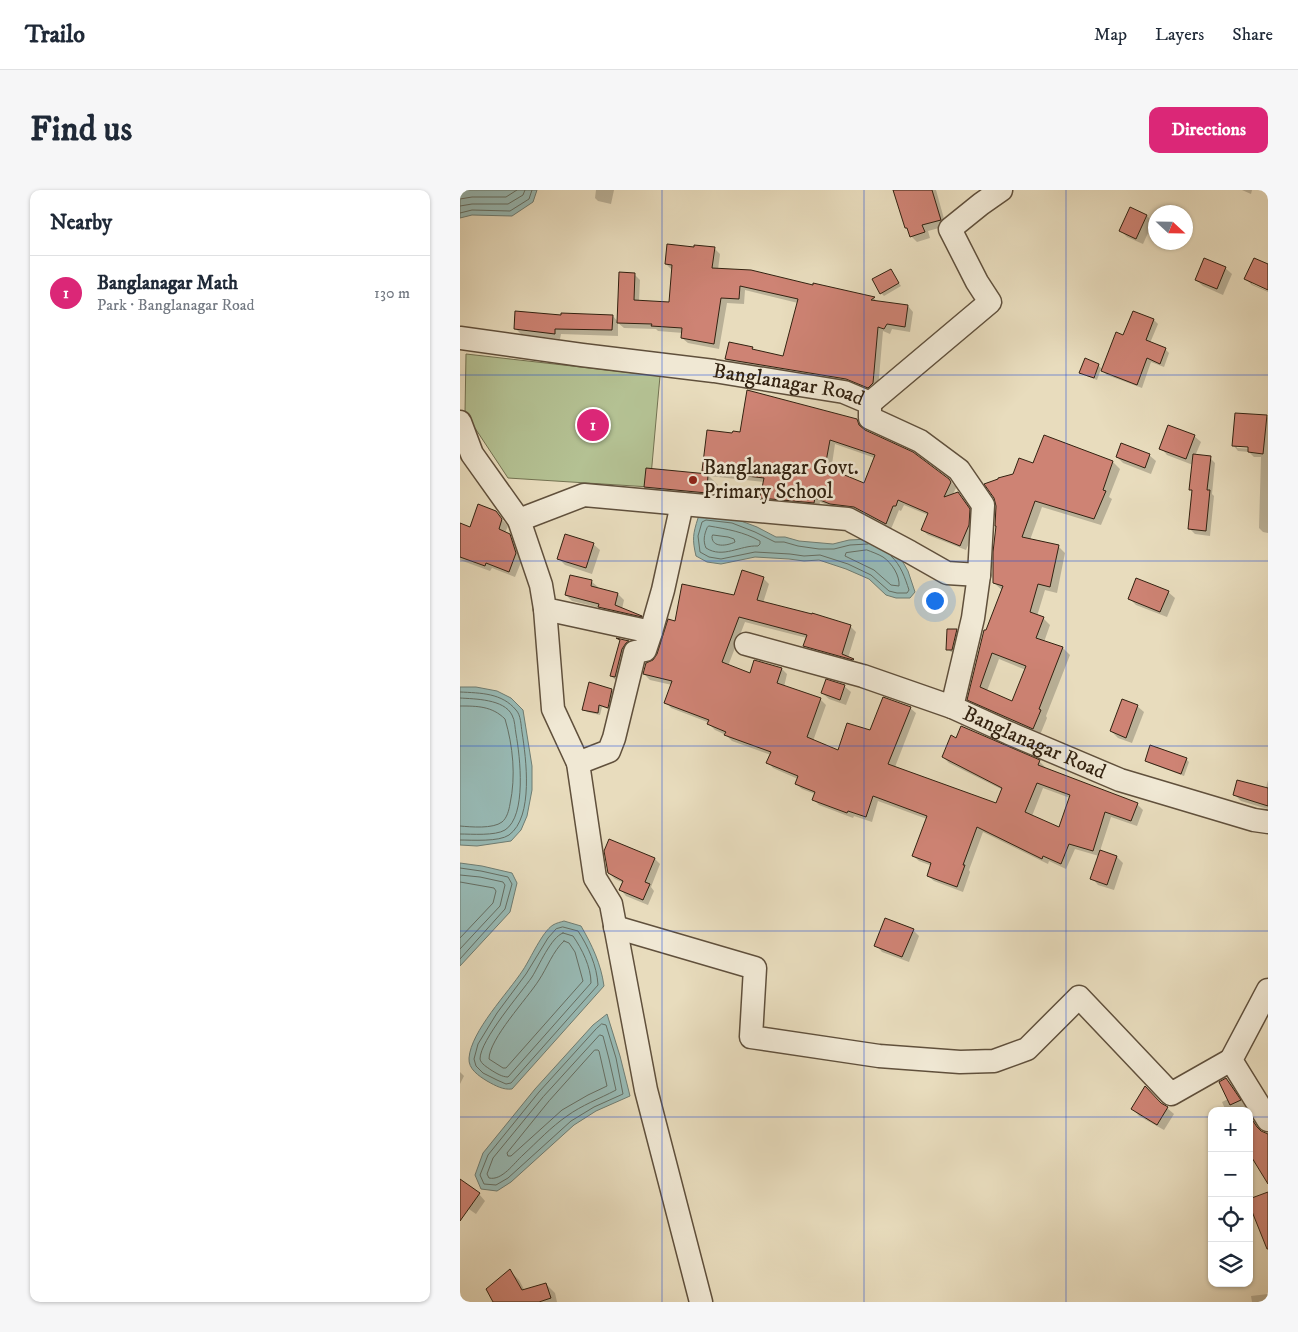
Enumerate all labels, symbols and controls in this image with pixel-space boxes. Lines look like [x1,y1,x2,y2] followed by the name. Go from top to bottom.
[25,20,85,50] text: Trailo
[1094,24,1127,46] text: Map
[1155,24,1204,46] text: Layers
[1232,24,1273,46] text: Share
[1149,107,1268,153] button: Directions
[30,108,132,152] text: Find us
[1148,205,1193,250] north arrow
[50,210,112,236] text: Nearby
[97,272,238,295] text: Banglanagar Math
[63,283,69,303] text: 1
[374,283,410,303] text: 130 m
[97,295,255,315] text: Park · Banglanagar Road
[711,358,869,412] street label: Banglanagar Road
[577,406,609,444] pin: 1
[703,455,859,505] place label: Banglanagar Govt. Primary School
[687,474,699,486] marker: Banglanagar Govt. Primary School
[922,588,948,614] your location
[959,701,1110,786] street label: Banglanagar Road
[1208,1107,1253,1287] map controls
[1208,1107,1253,1152] button: +
[1208,1152,1253,1197] button: −
[1208,1197,1253,1242] button: locate
[1208,1242,1253,1287] button: layers

